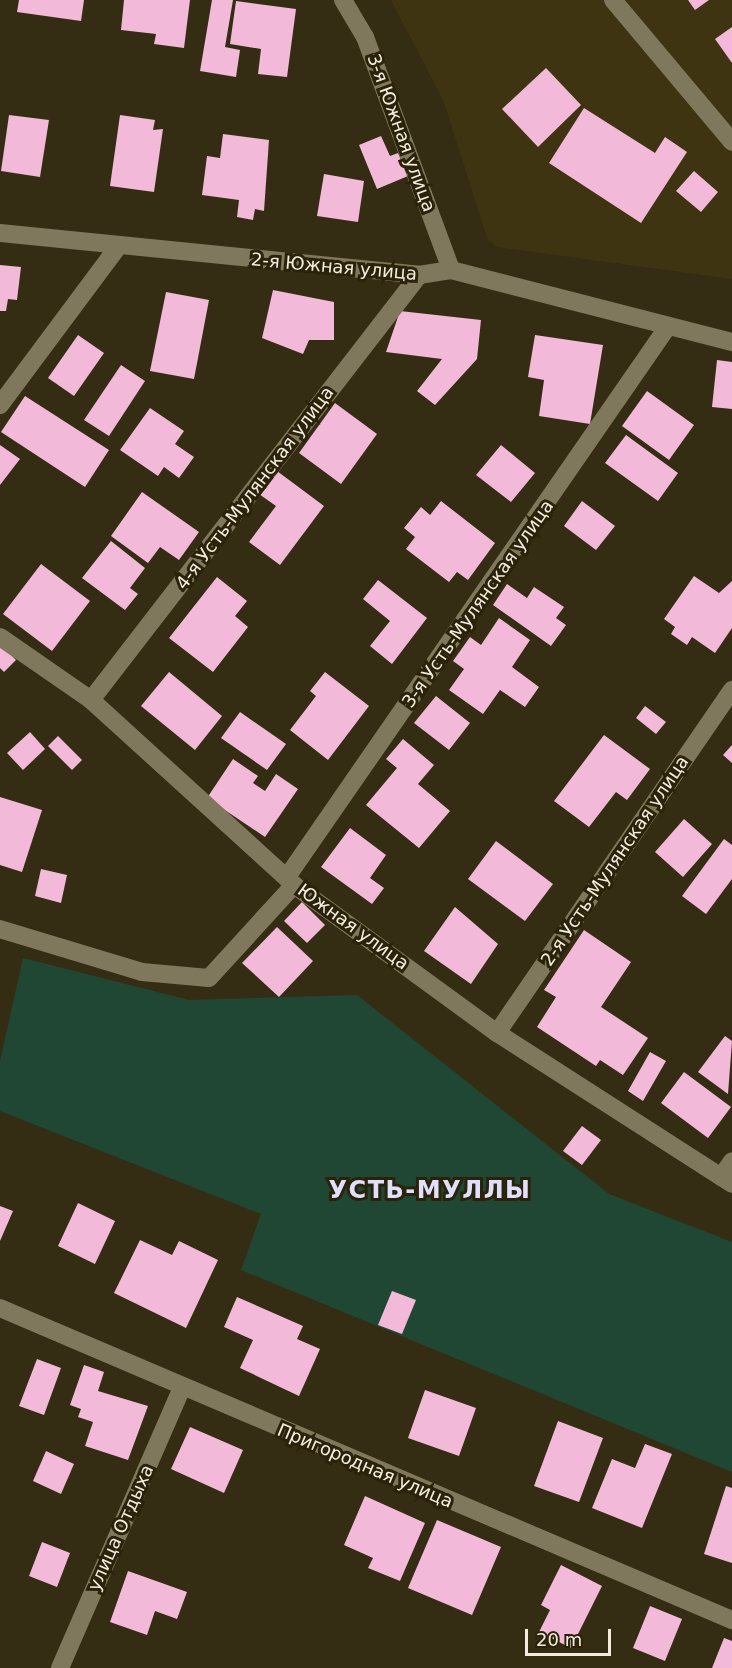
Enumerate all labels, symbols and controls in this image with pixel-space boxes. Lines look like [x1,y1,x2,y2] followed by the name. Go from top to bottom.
[362,51,440,215] street label: 3-я Южная улица
[250,249,418,285] street label: 2-я Южная улица
[172,382,338,594] street label: 4-я Усть-Мулянская улица
[398,496,558,712] street label: 3-я Усть-Мулянская улица
[537,752,693,970] street label: 2-я Усть-Мулянская улица
[293,879,413,975] street label: Южная улица
[329,1177,531,1205] district label: УСТЬ-МУЛЛЫ
[274,1419,456,1513] street label: Пригородная улица
[84,1462,158,1594] street label: улица Отдыха
[528,1617,614,1655] scale bar
[536,1629,582,1650] text: 20 m

